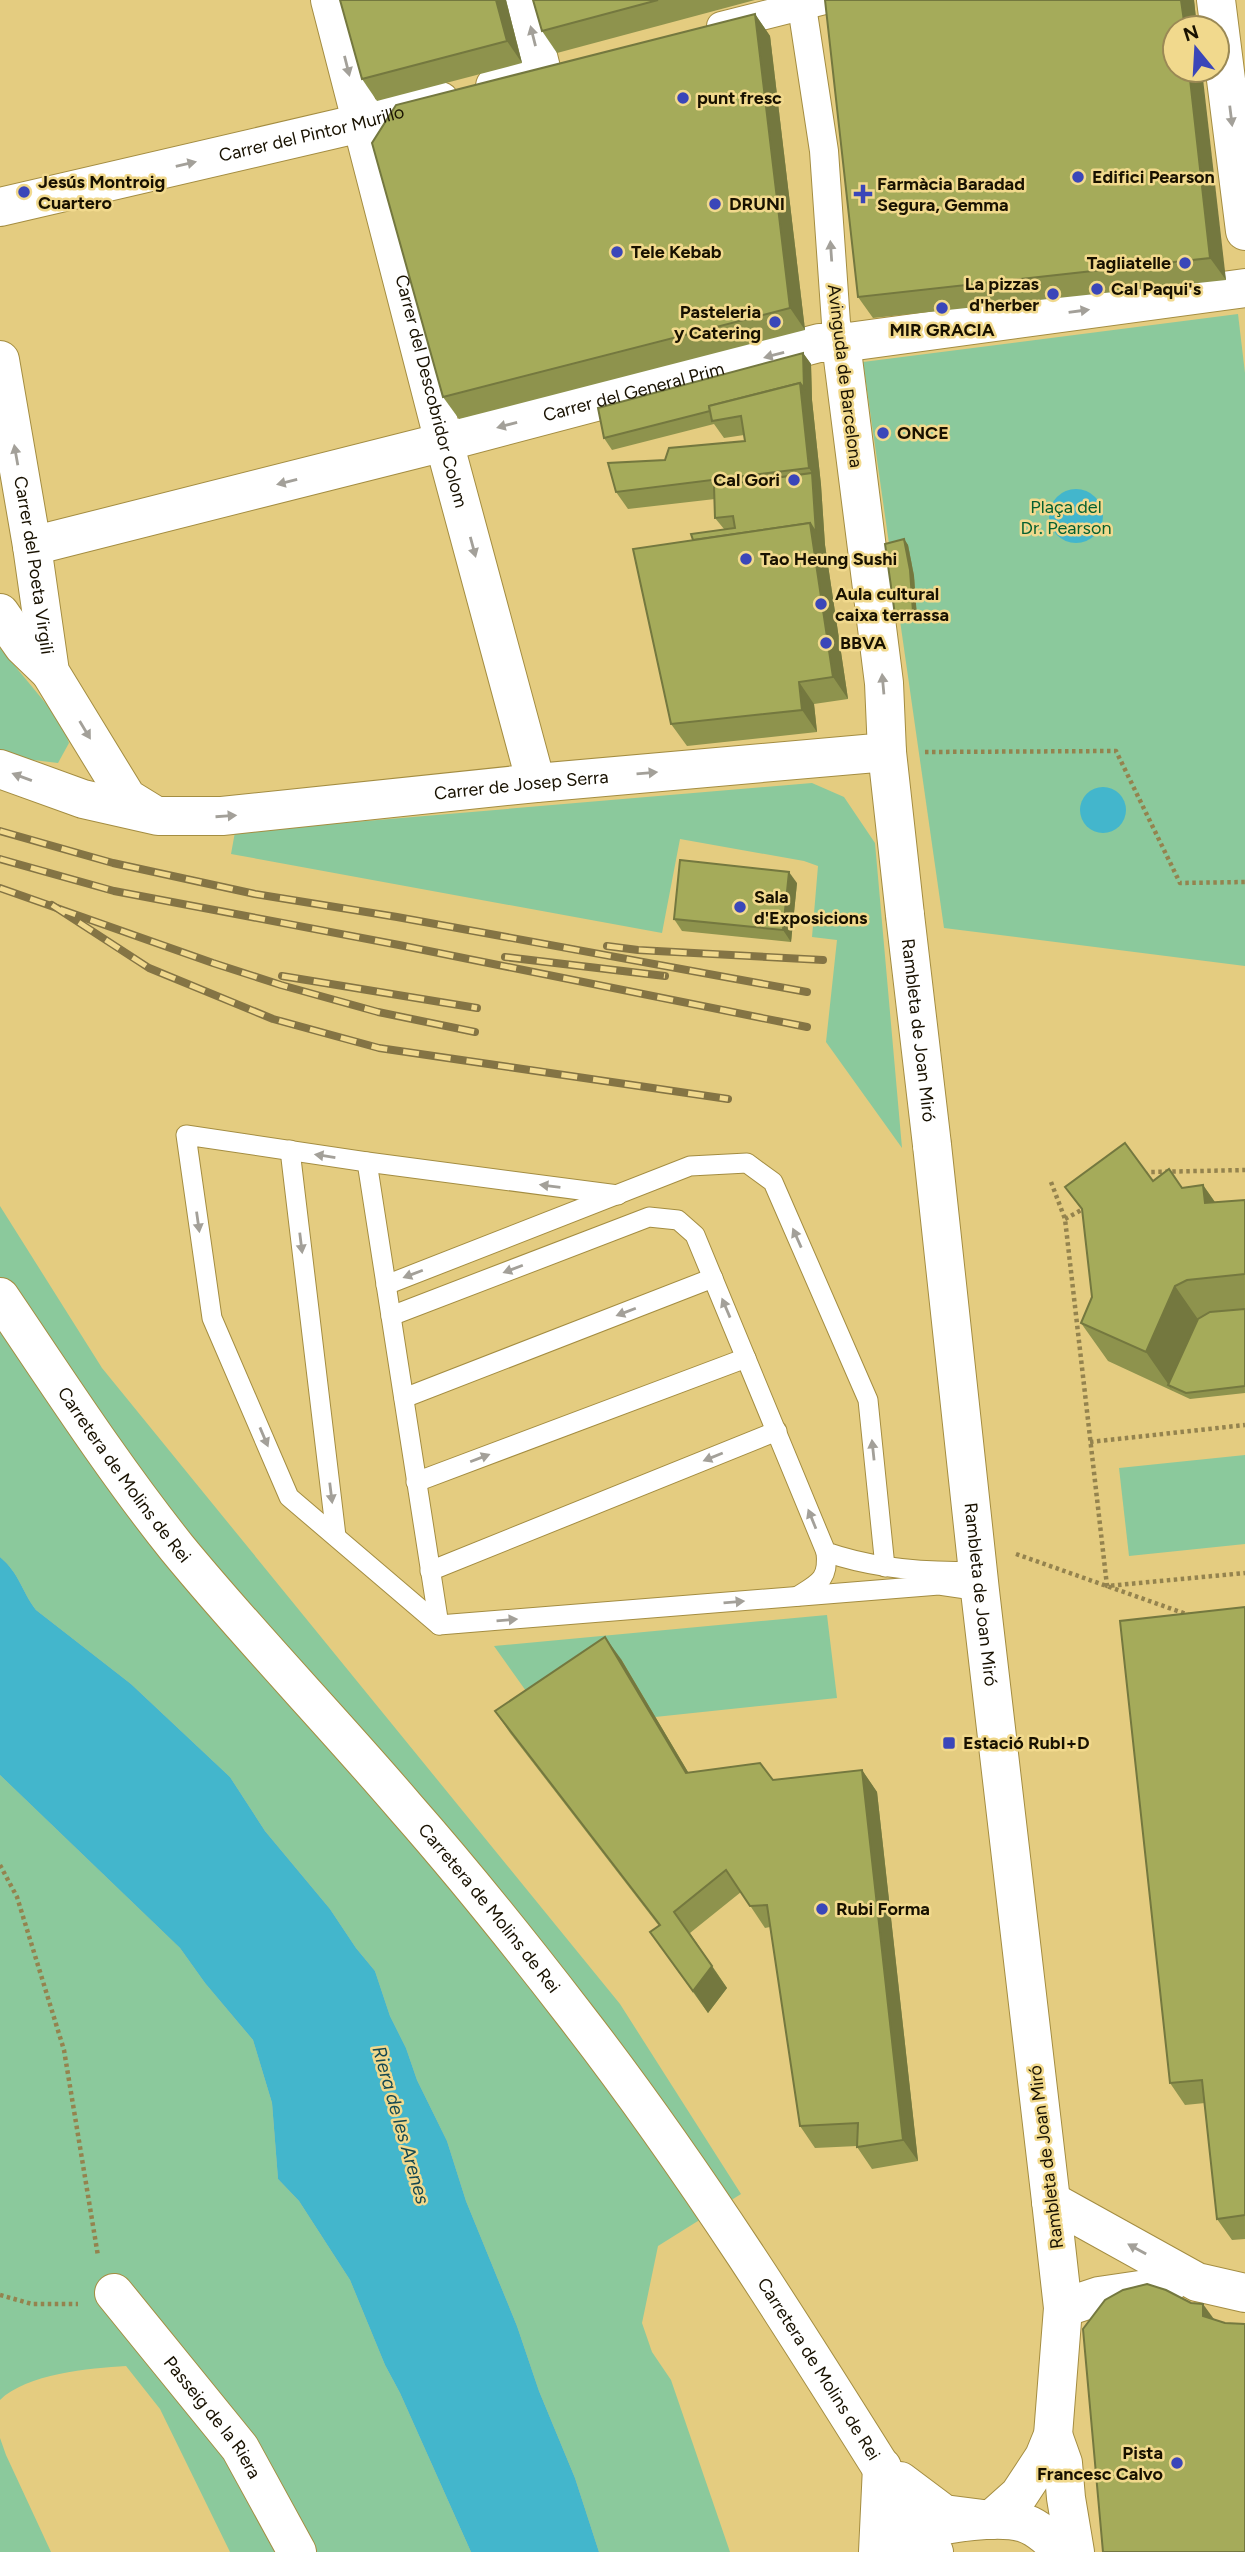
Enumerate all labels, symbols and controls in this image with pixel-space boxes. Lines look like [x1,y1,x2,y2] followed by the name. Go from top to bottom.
[1161,14,1231,84] north arrow
[1180,20,1201,47] text: N
[527,25,538,47] one-way arrow
[342,55,353,77] one-way arrow
[697,87,782,109] place label: punt fresc
[675,90,691,106] marker: punt fresc
[217,101,407,167] street label: Carrer del Pintor Murillo
[1225,105,1236,127] one-way arrow
[175,158,197,169] one-way arrow
[1092,166,1215,188] place label: Edifici Pearson
[1070,169,1086,185] marker: Edifici Pearson
[38,171,165,214] place label: Jesús Montroig Cuartero
[877,173,1025,216] place label: Farmàcia Baradad Segura, Gemma
[16,184,32,200] marker: Jesús Montroig Cuartero
[855,186,871,202] marker: Farmàcia Baradad Segura, Gemma
[729,193,785,215] place label: DRUNI
[707,196,723,212] marker: DRUNI
[825,240,836,262] one-way arrow
[631,241,722,263] place label: Tele Kebab
[609,244,625,260] marker: Tele Kebab
[1087,252,1171,274] place label: Tagliatelle
[1177,255,1193,271] marker: Tagliatelle
[390,272,472,510] street label: Carrer del Descobridor Colom
[965,273,1040,316] place label: La pizzas d'herber
[1111,278,1202,300] place label: Cal Paqui's
[1089,281,1105,297] marker: Cal Paqui's
[823,283,867,469] street label: Avinguda de Barcelona
[1045,286,1061,302] marker: La pizzas d'herber
[934,300,950,316] marker: MIR GRACIA
[674,301,761,344] place label: Pasteleria y Catering
[1068,305,1090,316] one-way arrow
[767,314,783,330] marker: Pasteleria y Catering
[889,319,995,341] place label: MIR GRACIA
[763,350,785,361] one-way arrow
[541,357,727,426] street label: Carrer del General Prim
[496,420,518,431] one-way arrow
[897,422,949,444] place label: ONCE
[875,425,891,441] marker: ONCE
[10,444,21,466] one-way arrow
[713,469,780,491] place label: Cal Gori
[786,472,802,488] marker: Cal Gori
[9,474,58,656] street label: Carrer del Poeta Virgili
[275,477,297,488] one-way arrow
[1021,496,1111,539] park label: Plaça del Dr. Pearson
[468,537,478,558] one-way arrow
[760,548,897,570] place label: Tao Heung Sushi
[738,551,754,567] marker: Tao Heung Sushi
[835,583,949,626] place label: Aula cultural caixa terrassa
[813,596,829,612] marker: Aula cultural caixa terrassa
[840,632,887,654] place label: BBVA
[818,635,834,651] marker: BBVA
[877,672,888,694] one-way arrow
[79,721,92,740] one-way arrow
[433,766,609,805] street label: Carrer de Josep Serra
[636,767,658,778] one-way arrow
[11,772,32,783] one-way arrow
[215,810,237,821] one-way arrow
[754,886,868,929] place label: Sala d'Exposicions
[732,899,748,915] marker: Sala d'Exposicions
[897,937,940,1123] street label: Rambleta de Joan Miró
[314,1150,336,1161] one-way arrow
[539,1181,561,1192] one-way arrow
[193,1211,204,1233] one-way arrow
[792,1227,803,1248] one-way arrow
[295,1232,306,1254] one-way arrow
[503,1263,524,1274] one-way arrow
[402,1269,423,1280] one-way arrow
[720,1298,731,1319] one-way arrow
[616,1306,637,1317] one-way arrow
[53,1383,196,1567] street label: Carretera de Molins de Rei
[259,1427,270,1448] one-way arrow
[867,1439,878,1461] one-way arrow
[703,1451,724,1462] one-way arrow
[470,1453,491,1464] one-way arrow
[325,1482,336,1504] one-way arrow
[960,1501,1002,1687] street label: Rambleta de Joan Miró
[807,1508,818,1529] one-way arrow
[723,1596,745,1607] one-way arrow
[496,1614,518,1625] one-way arrow
[963,1732,1090,1754] place label: Estació RubI+D
[941,1735,957,1751] marker: Estació RubI+D
[414,1819,565,1997] street label: Carretera de Molins de Rei
[836,1898,930,1920] place label: Rubi Forma
[814,1901,830,1917] marker: Rubi Forma
[367,2043,435,2207] water label: Riera de les Arenes
[1024,2064,1068,2250] street label: Rambleta de Joan Miró
[1128,2243,1147,2255] one-way arrow
[752,2274,885,2465] street label: Carretera de Molins de Rei
[159,2352,266,2483] street label: Passeig de la Riera
[1037,2442,1163,2485] place label: Pista Francesc Calvo
[1169,2455,1185,2471] marker: Pista Francesc Calvo

